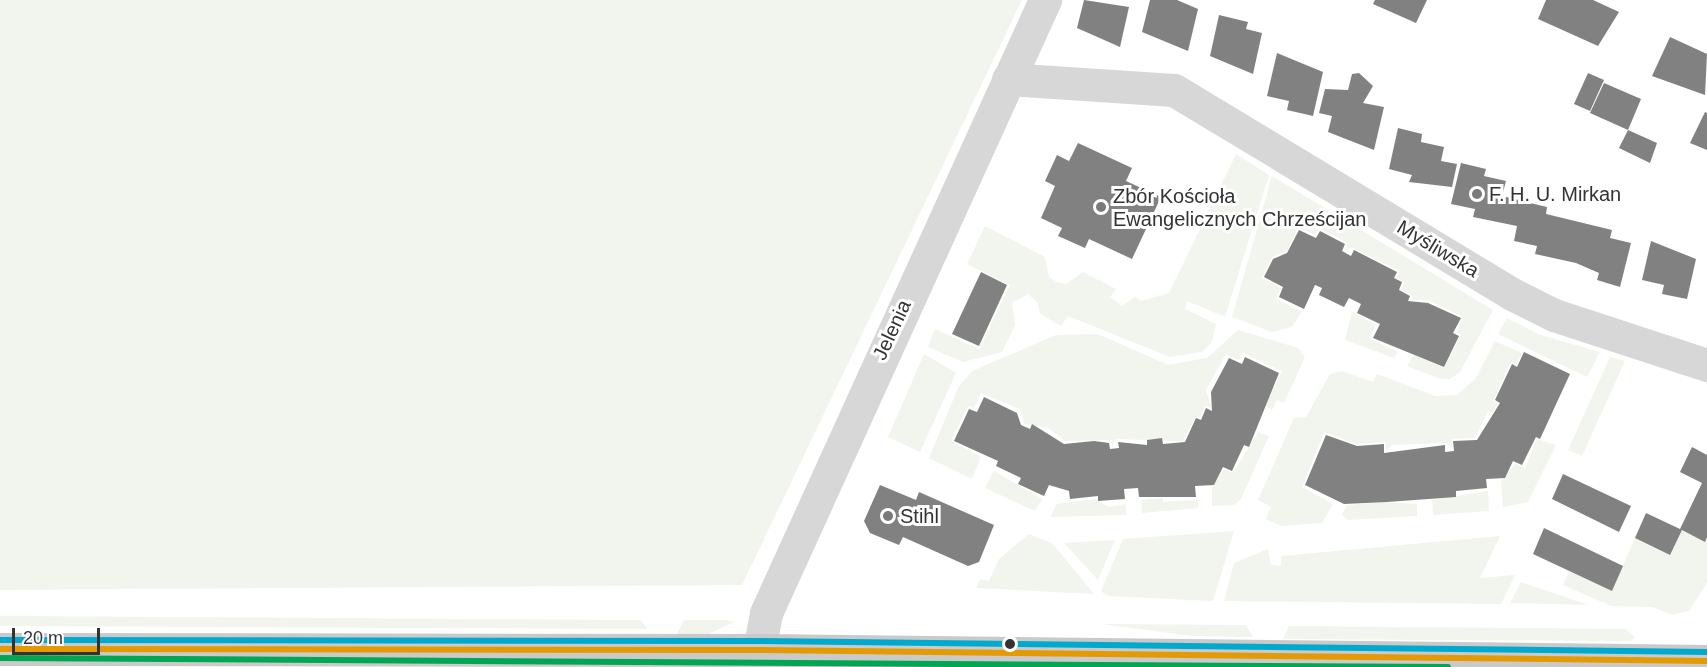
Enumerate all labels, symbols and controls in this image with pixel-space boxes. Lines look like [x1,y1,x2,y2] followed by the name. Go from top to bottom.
[1489,182,1621,206] place label: F. H. U. Mirkan
[1113,184,1366,231] place label: Zbór Kościoła Ewangelicznych Chrześcijan
[1470,187,1484,201] marker: F. H. U. Mirkan
[1094,200,1108,214] marker: Zbór Kościoła Ewangelicznych Chrześcijan
[1393,215,1483,283] street label: Myśliwska
[868,296,916,364] street label: Jelenia
[900,504,939,528] place label: Stihl
[881,509,895,523] marker: Stihl
[15,616,104,654] scale bar
[23,628,63,648] text: 20 m
[1004,638,1016,650] unlabelled marker

